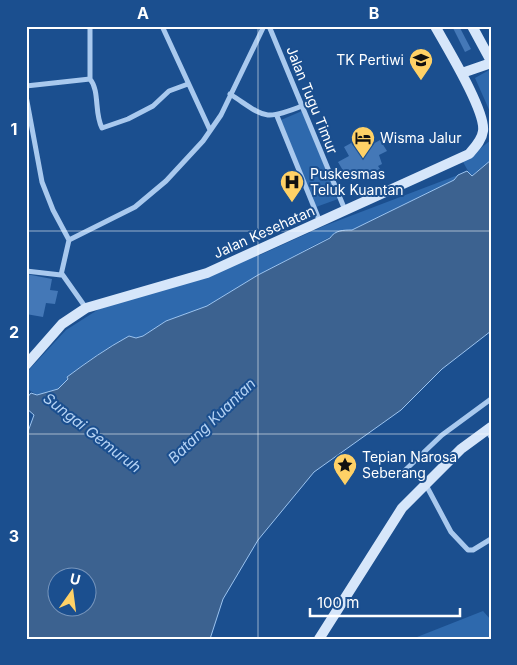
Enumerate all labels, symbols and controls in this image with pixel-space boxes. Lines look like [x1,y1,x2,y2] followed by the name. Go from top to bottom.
[137,3,149,23] text: A
[369,3,379,23] text: B
[283,43,342,156] street label: Jalan Tugu Timur
[408,47,434,81] school or university icon: TK Pertiwi
[336,51,404,68] place label: TK Pertiwi
[11,119,17,139] text: 1
[350,125,376,159] hotel icon: Wisma Jalur
[380,129,461,146] place label: Wisma Jalur
[310,165,404,198] place label: Puskesmas Teluk Kuantan
[279,169,305,203] hospital icon: Puskesmas Teluk Kuantan
[211,202,317,261] street label: Jalan Kesehatan
[9,322,19,342] text: 2
[164,374,260,467] water label: Batang Kuantan
[40,389,145,477] water label: Sungai Gemuruh
[362,448,457,481] place label: Tepian Narosa Seberang
[332,452,358,486] place icon: Tepian Narosa Seberang
[9,526,19,546] text: 3
[48,568,98,618] north arrow
[68,569,82,588] text: U
[310,585,460,617] scale bar
[317,593,359,612] text: 100 m

